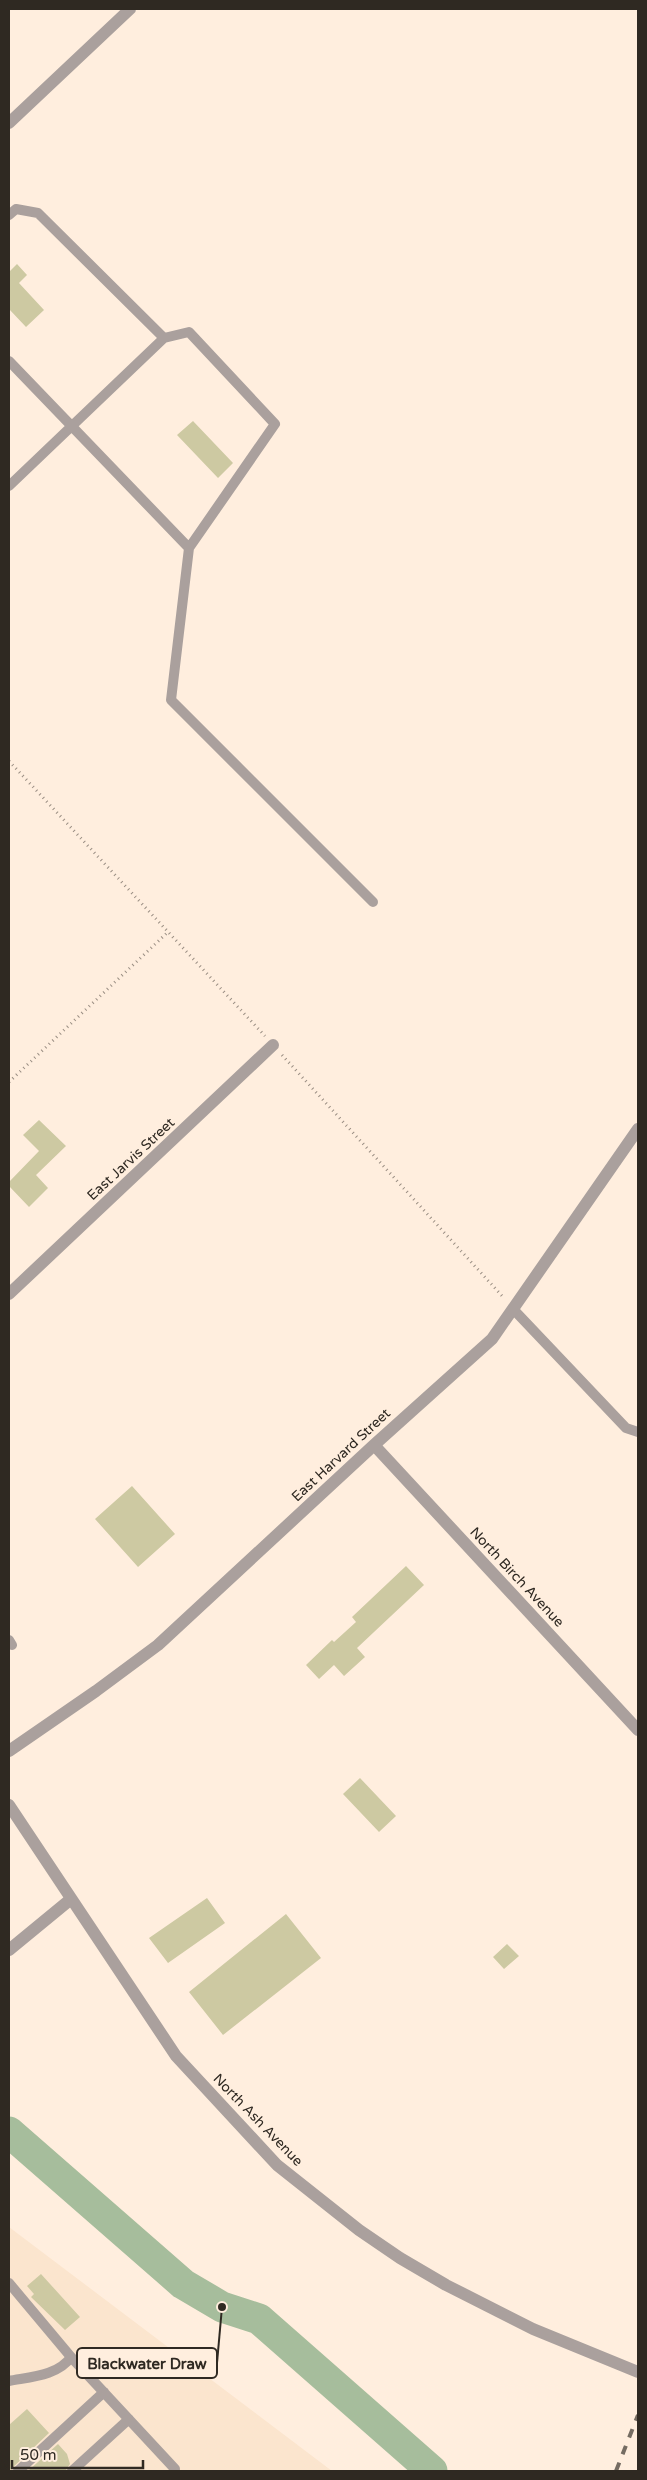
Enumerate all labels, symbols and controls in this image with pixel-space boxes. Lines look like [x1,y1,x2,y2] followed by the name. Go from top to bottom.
[84,1114,179,1204] street label: East Jarvis Street
[288,1404,394,1505] street label: East Harvard Street
[466,1524,568,1631] street label: North Birch Avenue
[210,2070,306,2170] street label: North Ash Avenue
[77,2348,217,2378] callout: Blackwater Draw
[87,2355,207,2373] text: Blackwater Draw
[12,2438,144,2470] scale bar
[20,2446,57,2464] text: 50 m

